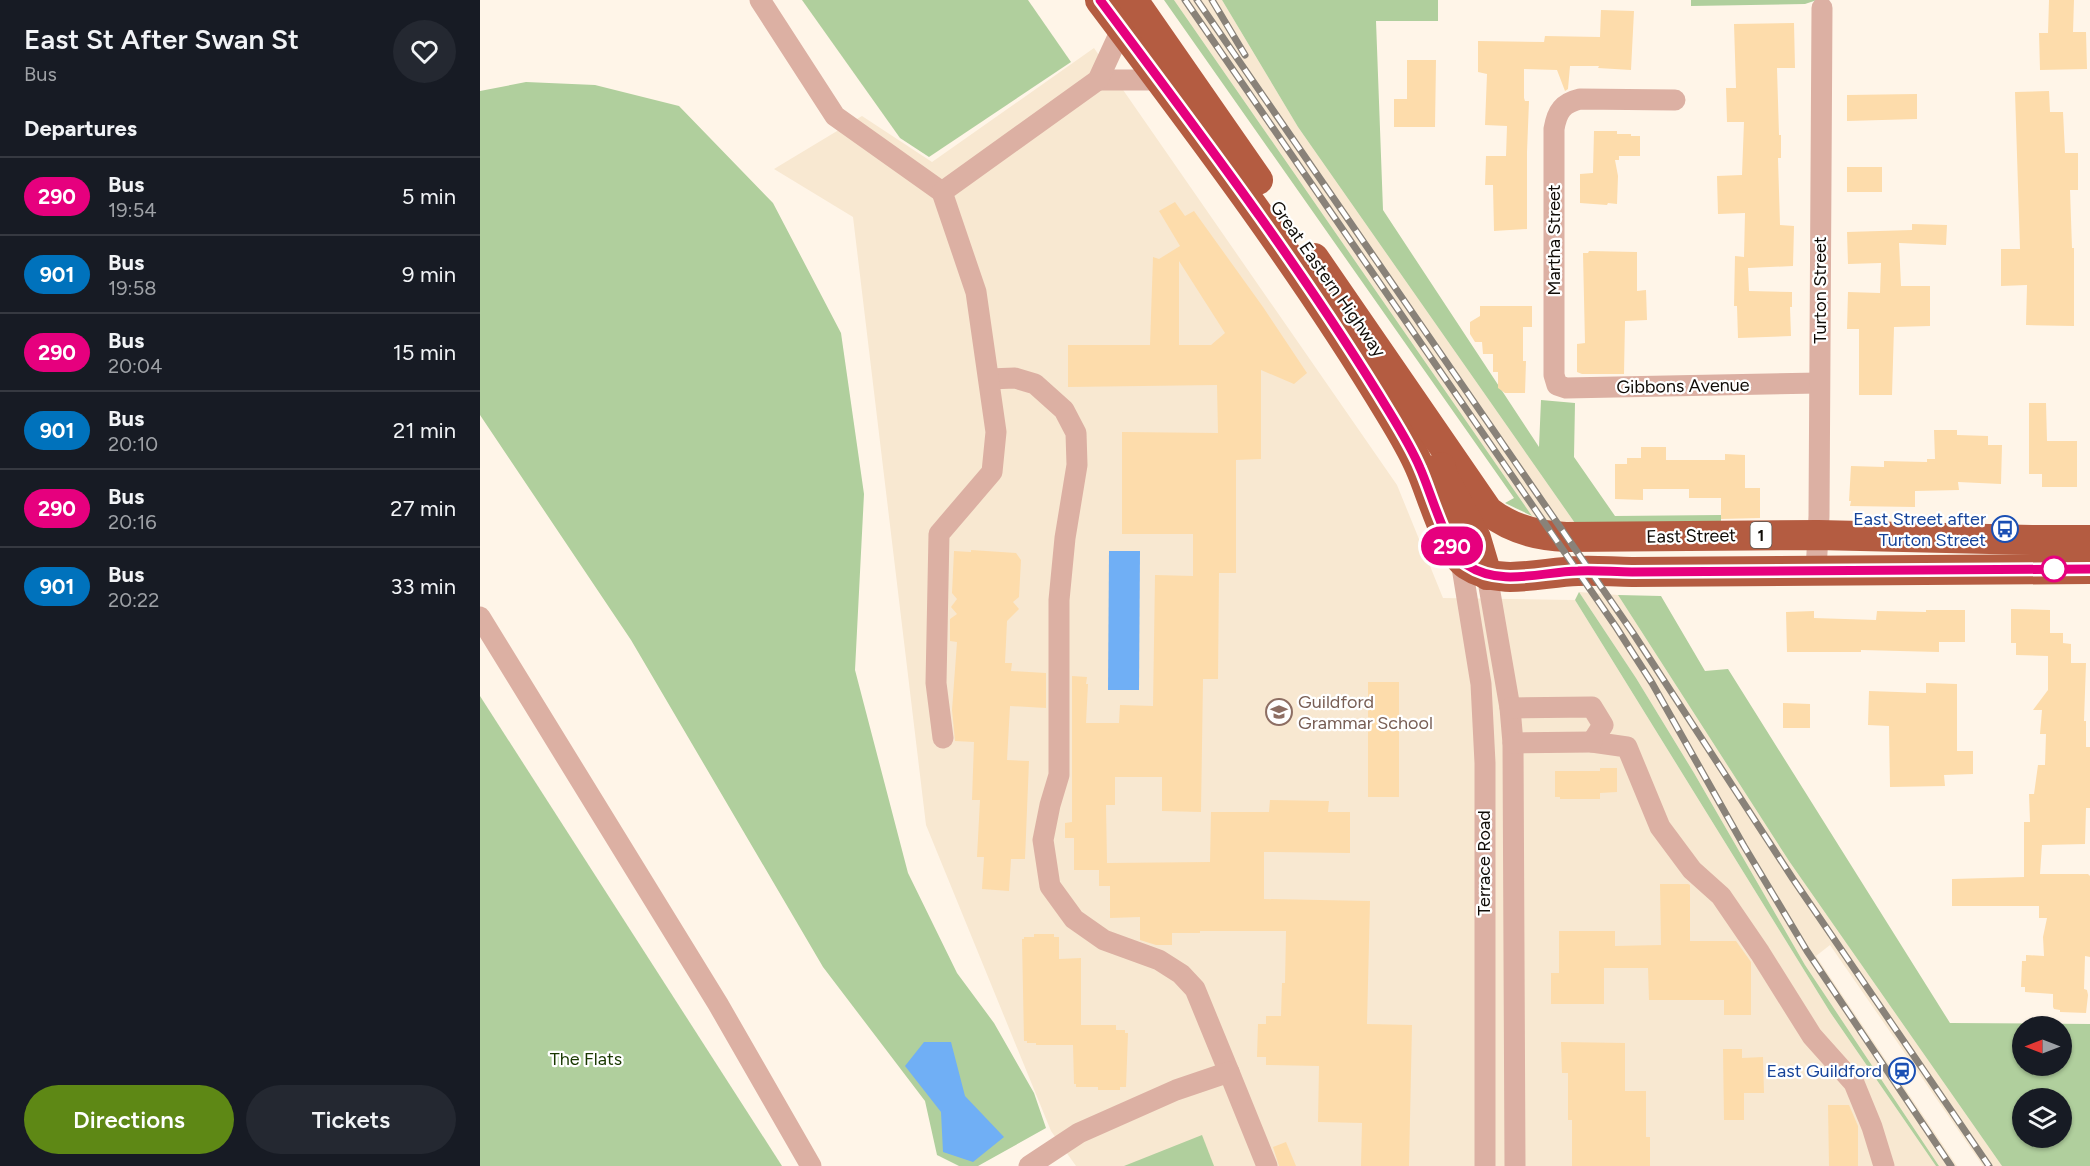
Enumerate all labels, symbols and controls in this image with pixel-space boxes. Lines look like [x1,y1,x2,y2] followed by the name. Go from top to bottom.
[393,20,456,83] button: heart
[24,22,299,56] text: East St After Swan St
[24,62,57,86] text: Bus
[24,115,137,142] text: Departures
[108,171,144,198] text: Bus
[402,183,456,210] text: 5 min
[38,184,76,209] text: 290
[1543,184,1565,296] street label: Martha Street
[1266,197,1391,362] street label: Great Eastern Highway
[108,198,157,222] text: 19:54
[1809,236,1831,344] street label: Turton Street
[108,249,144,276] text: Bus
[402,261,456,288] text: 9 min
[40,262,74,287] text: 901
[108,276,156,300] text: 19:58
[108,327,144,354] text: Bus
[393,339,456,366] text: 15 min
[38,340,76,365] text: 290
[108,354,162,378] text: 20:04
[1616,374,1750,398] street label: Gibbons Avenue
[108,405,144,432] text: Bus
[393,417,456,444] text: 21 min
[40,418,74,443] text: 901
[108,432,158,456] text: 20:10
[108,483,144,510] text: Bus
[390,495,456,522] text: 27 min
[38,496,76,521] text: 290
[1853,508,1986,551] place label: East Street after Turton Street
[108,510,157,534] text: 20:16
[1990,514,2020,544] bus stop icon: East Street after Turton Street
[1750,522,1772,548] road number: 1
[1646,524,1736,548] street label: East Street
[1418,526,1486,566] line badge: 290
[1433,534,1471,559] text: 290
[2041,556,2067,582] unlabelled marker
[108,561,144,588] text: Bus
[391,573,456,600] text: 33 min
[40,574,74,599] text: 901
[108,588,159,612] text: 20:22
[1298,691,1433,734] place label: Guildford Grammar School
[1264,697,1294,727] school or university icon: Guildford Grammar School
[1473,810,1495,916] street label: Terrace Road
[2012,1016,2072,1076] north arrow
[2012,1016,2072,1148] map controls
[550,1048,622,1070] park label: The Flats
[1887,1056,1917,1086] station icon: East Guildford
[1766,1060,1882,1082] place label: East Guildford
[24,1085,234,1154] button: Directions
[246,1085,456,1154] button: Tickets
[2012,1088,2072,1148] button: layers

